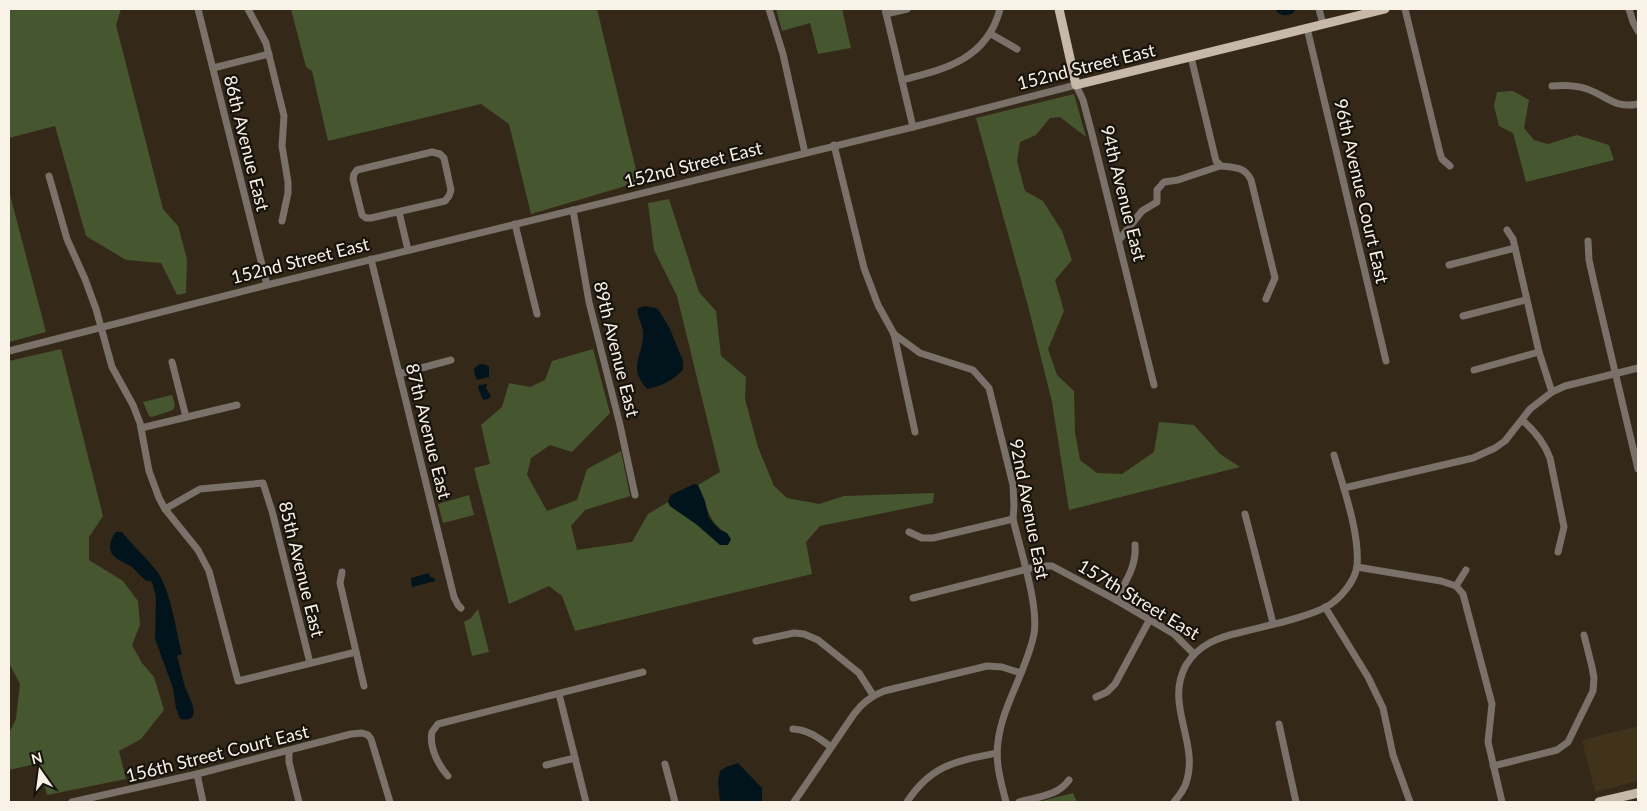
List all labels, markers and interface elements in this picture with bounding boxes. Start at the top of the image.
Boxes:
street label: 152nd Street East [1015,38,1158,94]
street label: 86th Avenue East [220,73,275,214]
street label: 96th Avenue Court East [1330,97,1394,286]
street label: 94th Avenue East [1097,123,1152,264]
street label: 152nd Street East [622,136,765,192]
street label: 152nd Street East [229,232,372,288]
street label: 89th Avenue East [590,279,645,420]
street label: 87th Avenue East [402,361,457,502]
street label: 92nd Avenue East [1006,437,1055,582]
street label: 85th Avenue East [275,499,330,640]
street label: 157th Street East [1074,554,1204,644]
street label: 156th Street Court East [123,720,311,786]
north arrow [15,746,65,796]
text: N [29,748,44,767]

